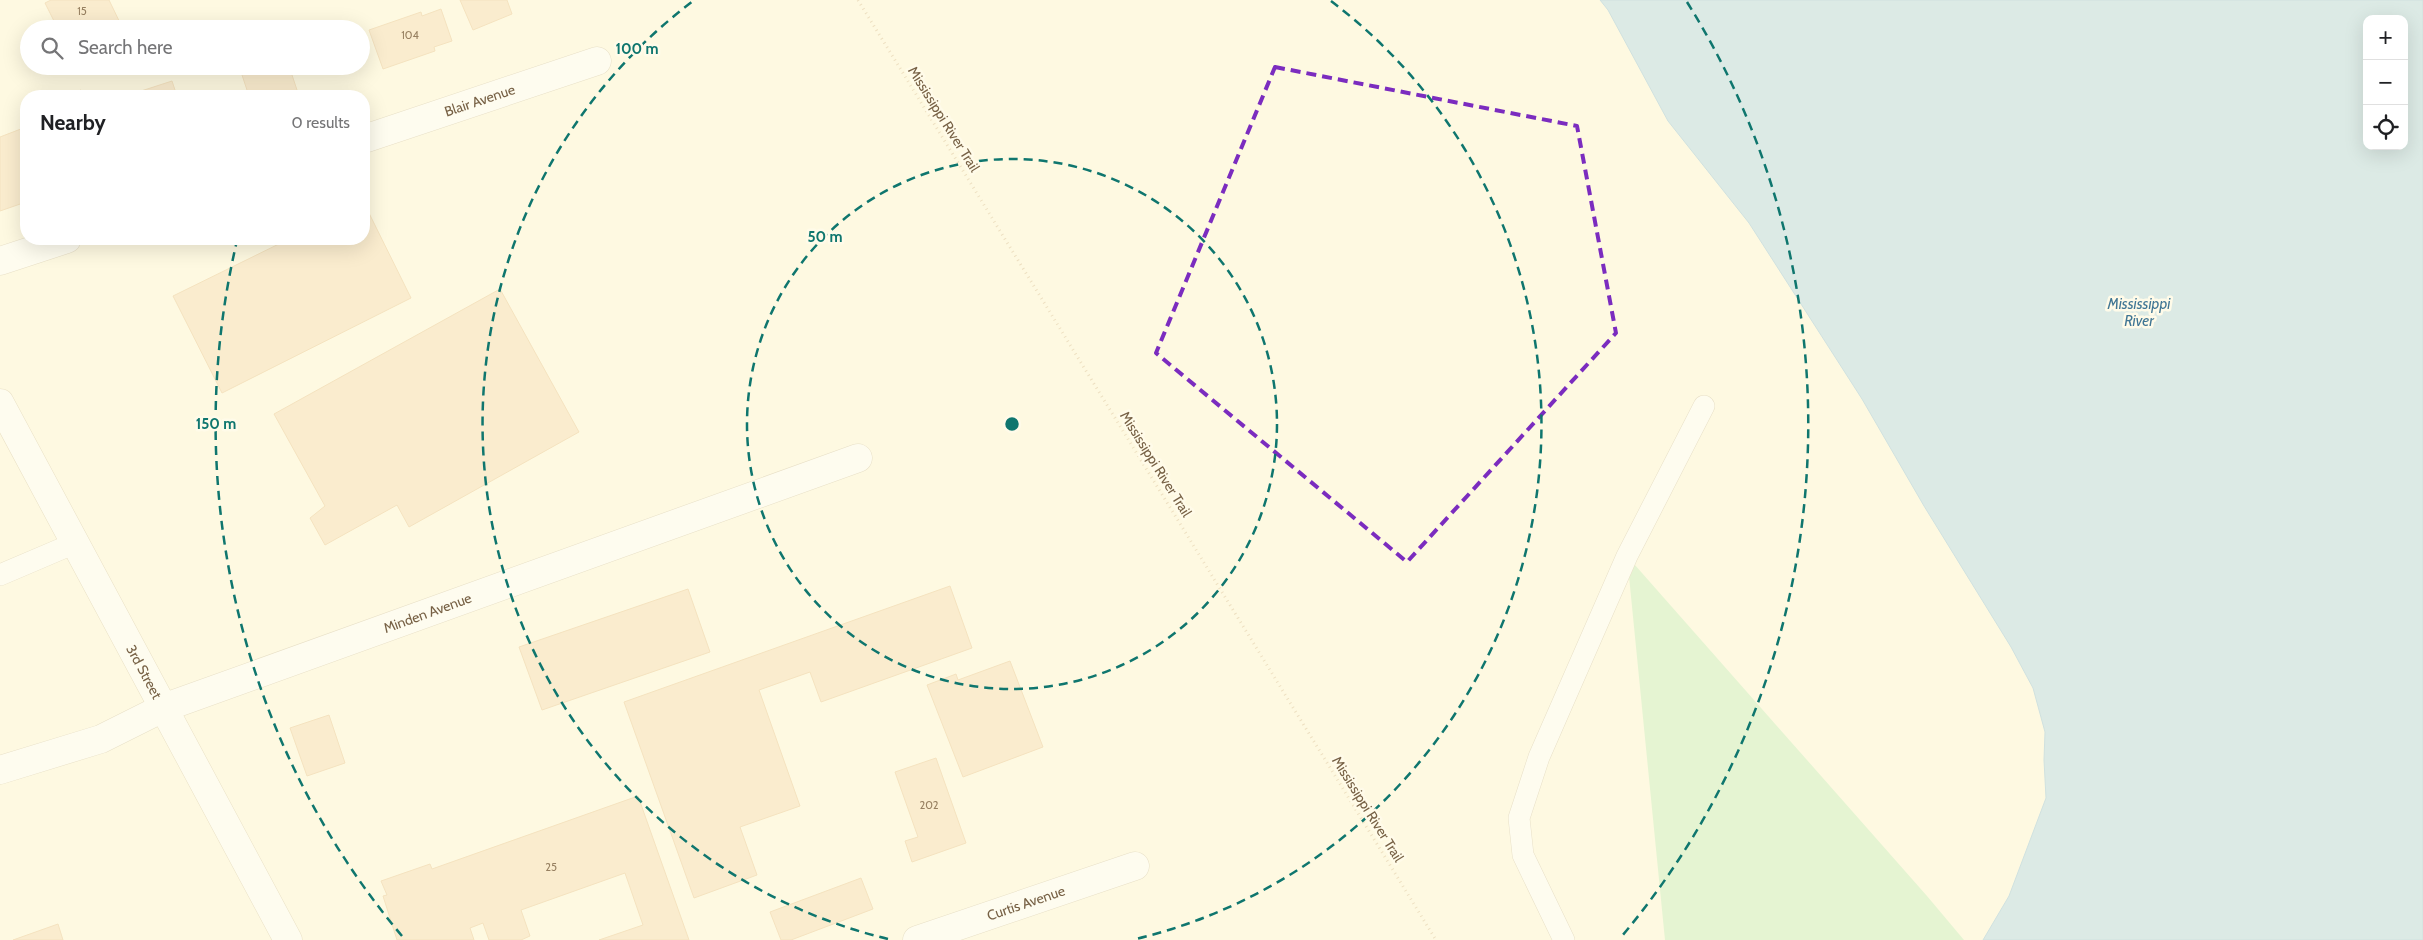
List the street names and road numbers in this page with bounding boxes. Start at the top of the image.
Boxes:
street label: Mississippi River Trail [904,63,984,176]
street label: Blair Avenue [442,80,517,120]
street label: Mississippi River Trail [1116,408,1196,521]
street label: Minden Avenue [381,589,474,637]
street label: 3rd Street [122,642,166,702]
street label: Mississippi River Trail [1328,753,1408,866]
street label: Curtis Avenue [985,881,1067,925]

